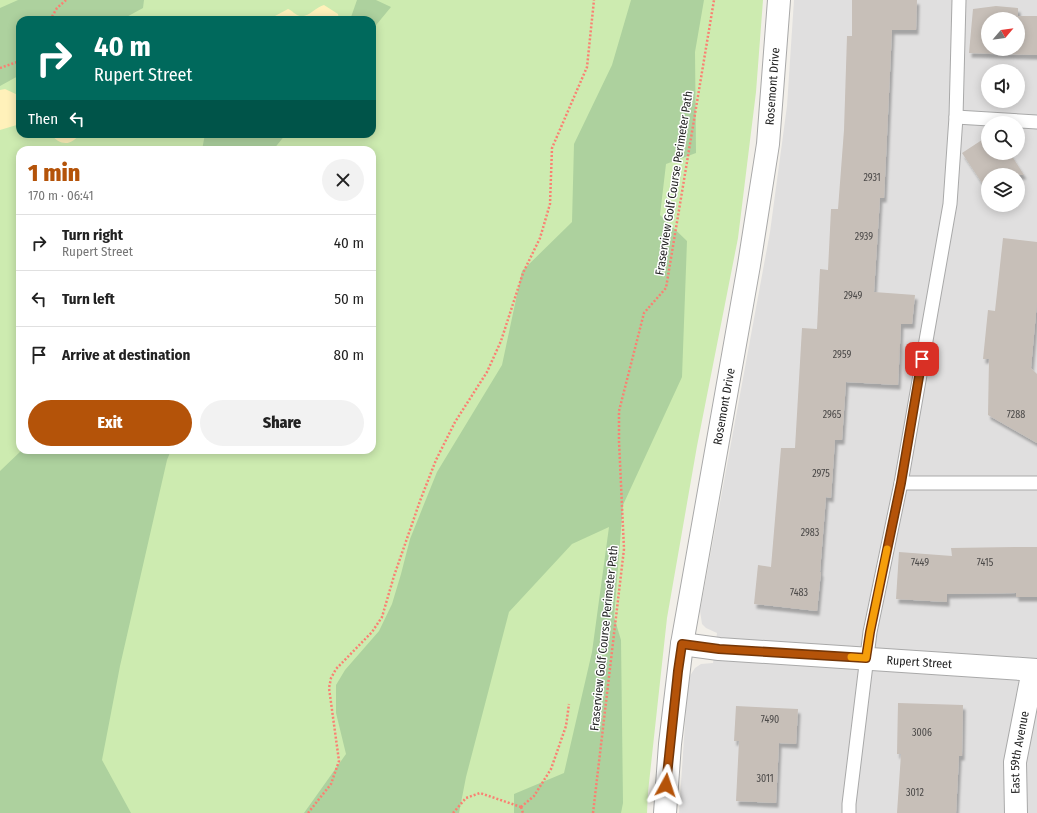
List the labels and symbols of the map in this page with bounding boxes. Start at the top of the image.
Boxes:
north arrow [981,12,1025,56]
street label: Rosemont Drive [762,47,782,126]
street label: Fraserview Golf Course Perimeter Path [652,90,696,276]
house number: 2931 [863,172,881,184]
house number: 2939 [855,231,873,243]
house number: 2949 [844,290,862,302]
pin [905,342,939,376]
house number: 2959 [833,349,851,361]
street label: Rosemont Drive [710,367,738,446]
house number: 2965 [823,409,842,421]
house number: 7288 [1007,409,1025,421]
house number: 2975 [812,468,830,480]
house number: 2983 [801,527,820,539]
street label: Fraserview Golf Course Perimeter Path [587,545,621,731]
house number: 7449 [911,557,929,569]
house number: 7415 [977,557,994,569]
house number: 7483 [790,587,809,599]
street label: Rupert Street [886,653,953,671]
street label: East 59th Avenue [1008,710,1032,794]
house number: 7490 [761,714,779,726]
house number: 3006 [912,727,932,739]
position arrow [645,764,687,806]
house number: 3011 [756,773,774,785]
house number: 3012 [906,787,924,799]

